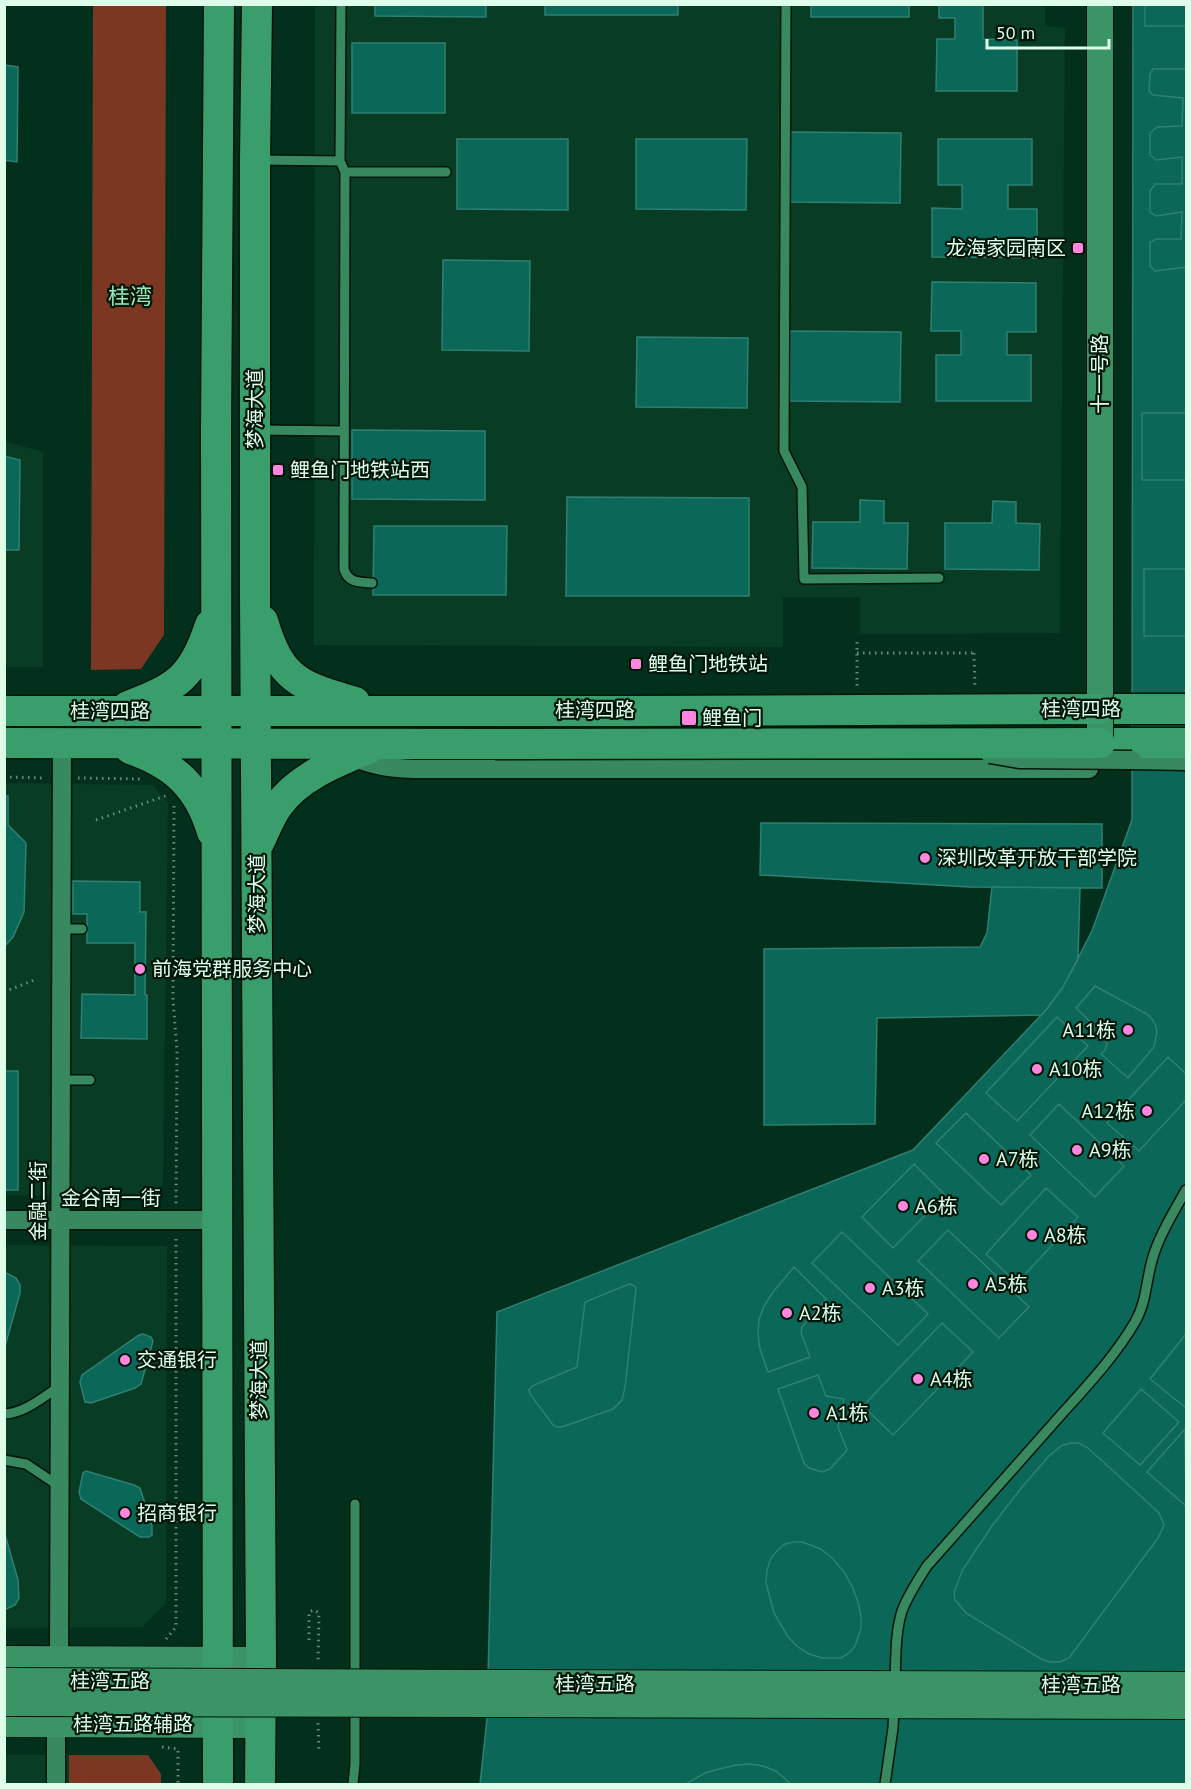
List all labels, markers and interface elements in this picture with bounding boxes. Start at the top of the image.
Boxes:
scale bar [987,12,1108,50]
text: 50 m [996,21,1035,44]
place label: 龙海家园南区 [946,235,1066,261]
marker: 龙海家园南区 [1071,241,1085,255]
district label: 桂湾 [108,282,152,310]
street label: 十一号路 [1087,334,1113,414]
street label: 梦海大道 [242,369,268,449]
place label: 鲤鱼门地铁站西 [290,457,430,483]
marker: 鲤鱼门地铁站西 [271,463,285,477]
place label: 鲤鱼门地铁站 [648,651,768,677]
marker: 鲤鱼门地铁站 [629,657,643,671]
street label: 桂湾四路 [1041,696,1121,722]
street label: 桂湾四路 [555,697,635,723]
street label: 桂湾四路 [70,698,150,724]
place label: 鲤鱼门 [702,705,762,731]
marker: 鲤鱼门 [680,709,698,727]
place label: 深圳改革开放干部学院 [937,845,1137,871]
marker: 深圳改革开放干部学院 [918,851,932,865]
street label: 梦海大道 [244,854,270,934]
place label: 前海党群服务中心 [152,956,312,982]
marker: 前海党群服务中心 [133,962,147,976]
place label: A11栋 [1063,1017,1116,1043]
marker: A11栋 [1121,1023,1135,1037]
place label: A10栋 [1049,1056,1103,1082]
marker: A10栋 [1030,1062,1044,1076]
place label: A12栋 [1082,1098,1135,1124]
marker: A12栋 [1140,1104,1154,1118]
place label: A9栋 [1089,1137,1132,1163]
marker: A9栋 [1070,1143,1084,1157]
place label: A7栋 [996,1146,1039,1172]
marker: A7栋 [977,1152,991,1166]
street label: 金融二街 [25,1161,51,1241]
street label: 金谷南一街 [61,1185,161,1211]
place label: A6栋 [915,1193,958,1219]
marker: A6栋 [896,1199,910,1213]
place label: A8栋 [1044,1222,1087,1248]
marker: A8栋 [1025,1228,1039,1242]
place label: A5栋 [985,1271,1028,1297]
place label: A3栋 [882,1275,925,1301]
marker: A5栋 [966,1277,980,1291]
marker: A3栋 [863,1281,877,1295]
place label: A2栋 [799,1300,842,1326]
marker: A2栋 [780,1306,794,1320]
street label: 梦海大道 [246,1340,272,1420]
place label: 交通银行 [137,1347,217,1373]
marker: 交通银行 [118,1353,132,1367]
place label: A4栋 [930,1366,973,1392]
marker: A4栋 [911,1372,925,1386]
place label: A1栋 [826,1400,869,1426]
marker: A1栋 [807,1406,821,1420]
place label: 招商银行 [137,1500,217,1526]
marker: 招商银行 [118,1506,132,1520]
street label: 桂湾五路 [70,1668,150,1694]
street label: 桂湾五路 [555,1671,635,1697]
street label: 桂湾五路 [1041,1672,1121,1698]
street label: 桂湾五路辅路 [73,1711,193,1737]

